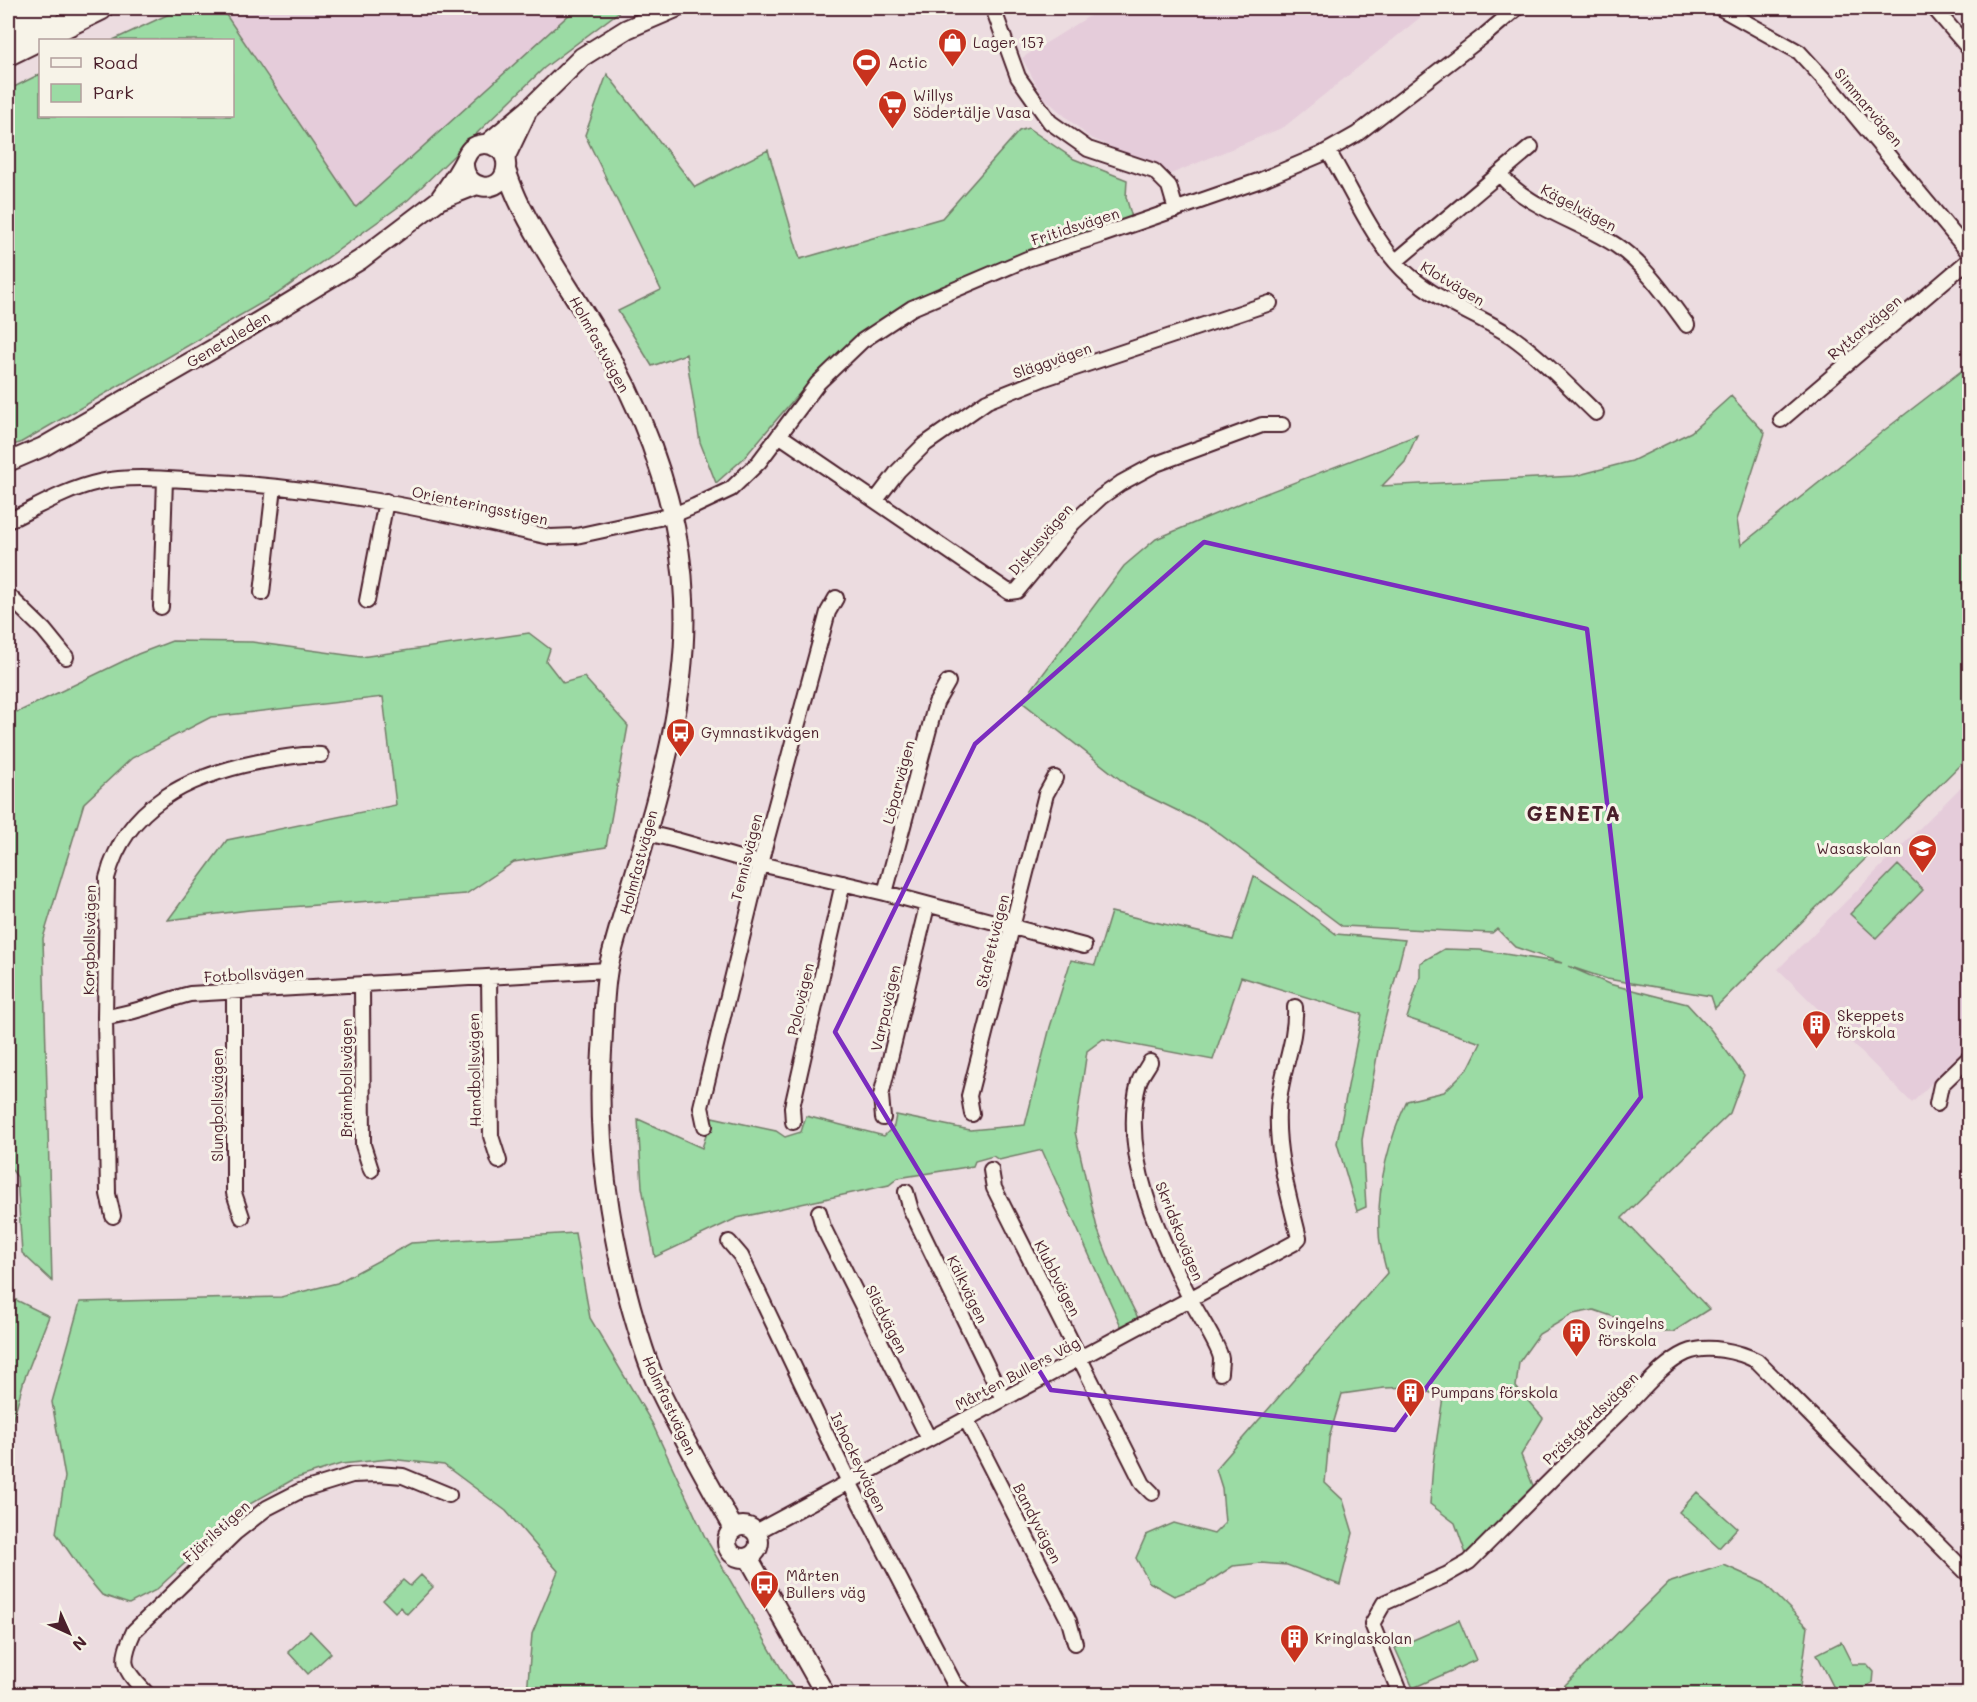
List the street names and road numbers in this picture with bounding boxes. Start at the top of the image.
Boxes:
street label: Simmarvägen [1830,63,1908,151]
street label: Kägelvägen [1538,179,1620,235]
street label: Fritidsvägen [1028,202,1122,250]
street label: Klotvägen [1417,256,1489,310]
street label: Ryttarvägen [1823,290,1905,364]
street label: Holmfastvägen [565,292,635,396]
street label: Genetaleden [183,306,273,372]
street label: Släggvägen [1010,337,1094,383]
street label: Orienteringsstigen [410,481,550,529]
street label: Diskusvägen [1003,499,1077,579]
street label: Löparvägen [877,738,919,826]
street label: Holmfastvägen [614,808,662,916]
street label: Tennisvägen [726,811,766,903]
street label: Korgbollsvägen [78,885,100,995]
street label: Stafettvägen [971,892,1013,990]
street label: Fotbollsvägen [203,961,305,987]
street label: Polovägen [782,961,818,1037]
street label: Varpavägen [865,963,905,1053]
street label: Handbollsvägen [463,1013,485,1127]
street label: Brännbollsvägen [336,1018,356,1138]
street label: Slungbollsvägen [207,1048,227,1162]
street label: Skridskovägen [1151,1178,1209,1284]
street label: Klubbvägen [1030,1236,1086,1320]
street label: Kälkvägen [943,1252,993,1326]
street label: Slädvägen [861,1281,913,1357]
street label: Mårten Bullers Väg [951,1332,1083,1414]
street label: Holmfastvägen [638,1352,702,1458]
street label: Prästgårdsvägen [1538,1367,1642,1469]
street label: Ishockeyvägen [826,1409,892,1515]
street label: Bandyvägen [1009,1480,1067,1566]
street label: Fjärilstigen [178,1496,254,1566]

